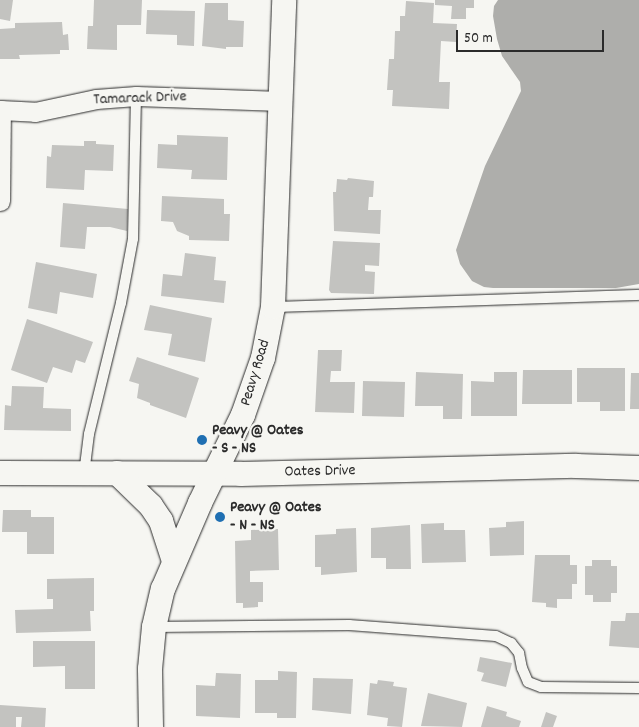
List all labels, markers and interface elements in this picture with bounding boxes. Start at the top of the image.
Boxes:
scale bar [459,20,606,52]
text: 50 m [464,28,493,50]
street label: Tamarack Drive [93,88,187,110]
street label: Peavy Road [237,337,275,409]
place label: Peavy @ Oates - S - NS [212,421,303,459]
marker: Peavy @ Oates - S - NS [196,434,208,446]
street label: Oates Drive [284,462,356,482]
place label: Peavy @ Oates - N - NS [230,498,321,536]
marker: Peavy @ Oates - N - NS [214,511,226,523]

